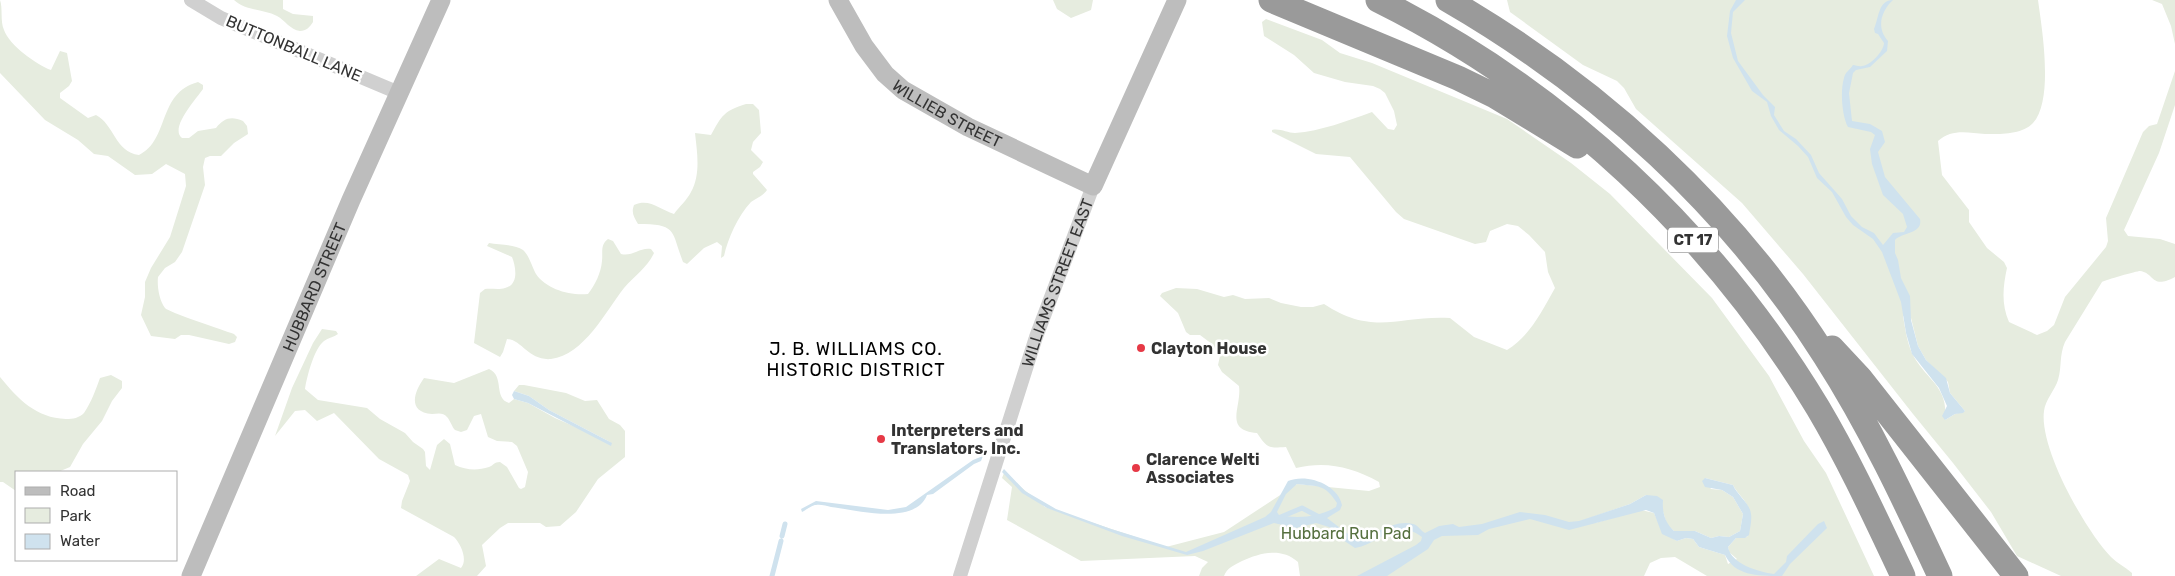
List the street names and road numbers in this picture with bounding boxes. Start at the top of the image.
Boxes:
street label: BUTTONBALL LANE [223,11,364,86]
street label: WILLIEB STREET [888,76,1005,152]
street label: WILLIAMS STREET EAST [1018,196,1097,369]
street label: HUBBARD STREET [279,220,350,355]
road number: CT 17 [1668,228,1718,252]

